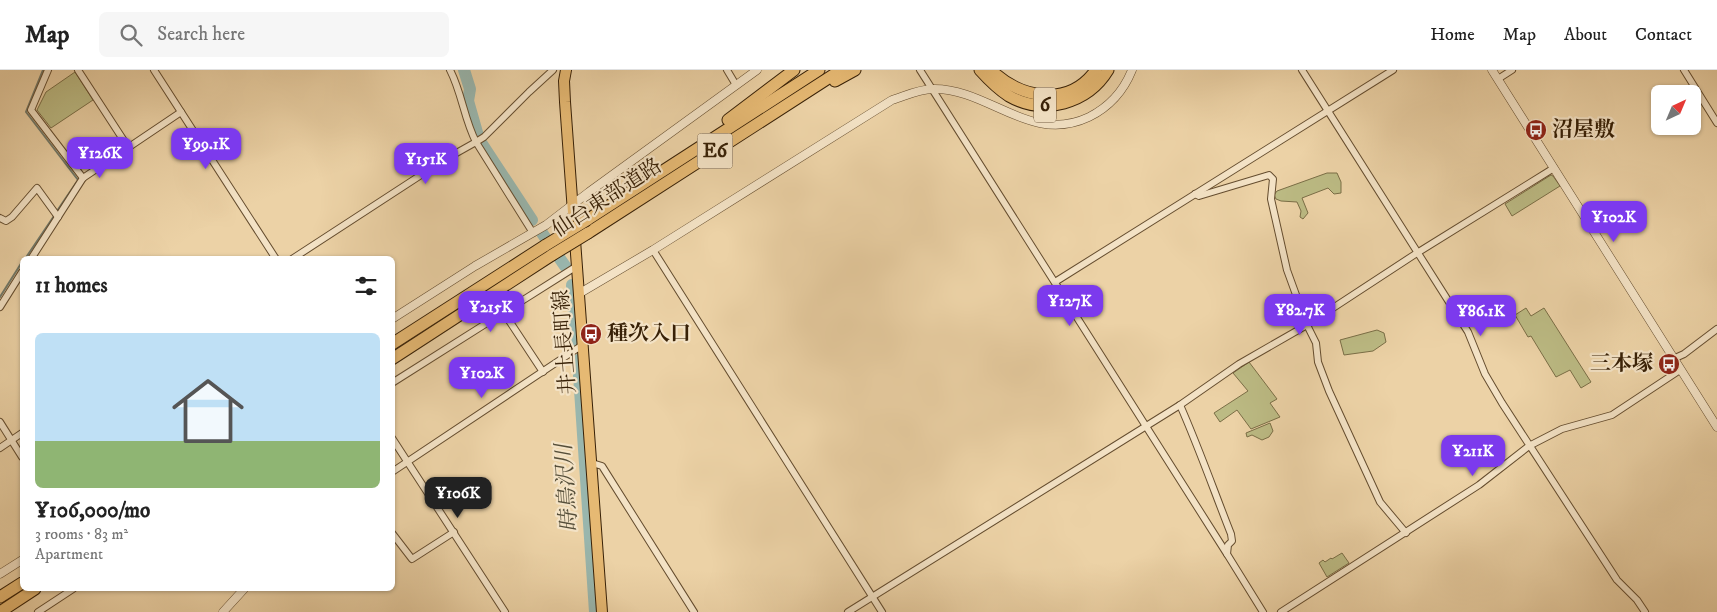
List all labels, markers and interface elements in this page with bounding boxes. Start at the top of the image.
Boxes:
search box [99,12,449,57]
text: Map [25,20,69,50]
icon: search [117,21,145,49]
text: Search here [157,23,245,46]
text: Home [1430,24,1475,46]
text: Map [1503,24,1536,46]
text: About [1564,24,1607,46]
text: Contact [1635,24,1692,46]
north arrow [1651,85,1701,135]
map controls [1651,85,1701,135]
road number: 6 [1034,88,1056,122]
place label: 沼屋敷 [1552,117,1615,143]
bus stop icon: 沼屋敷 [1524,118,1548,142]
pin: ¥99.1K [165,128,247,170]
text: ¥99.1K [182,134,230,154]
road number: E6 [698,134,732,168]
pin: ¥126K [65,136,135,179]
pin: ¥151K [391,142,461,185]
text: ¥126K [78,143,122,163]
text: ¥151K [405,149,447,169]
street label: 仙台東部道路 [547,153,667,243]
pin: ¥102K [1579,200,1649,243]
text: ¥102K [1592,207,1636,227]
icon: filters [352,272,380,300]
text: 11 homes [35,273,108,299]
pin: ¥127K [1035,284,1105,327]
street label: 井土長町線 [548,289,582,395]
pin: ¥215K [456,290,526,333]
text: ¥127K [1048,291,1092,311]
pin: ¥82.7K [1259,294,1341,336]
pin: ¥86.1K [1440,294,1522,337]
text: ¥215K [469,297,513,317]
text: ¥82.7K [1275,300,1325,320]
text: ¥86.1K [1457,301,1505,321]
place label: 種次入口 [607,321,691,347]
bus stop icon: 種次入口 [579,322,603,346]
place label: 三本塚 [1590,351,1653,377]
bus stop icon: 三本塚 [1657,352,1681,376]
pin: ¥102K [447,356,517,399]
text: ¥102K [460,363,504,383]
icon: home [163,366,253,456]
pin: ¥211K [1438,434,1508,477]
water label: 時鳥沢川 [550,441,584,533]
text: ¥211K [1452,441,1494,461]
pin: ¥106K [423,476,493,519]
text: ¥106K [436,483,480,503]
text: ¥106,000/mo [35,498,150,524]
text: 3 rooms · 83 m² [35,524,128,544]
text: Apartment [35,544,103,564]

